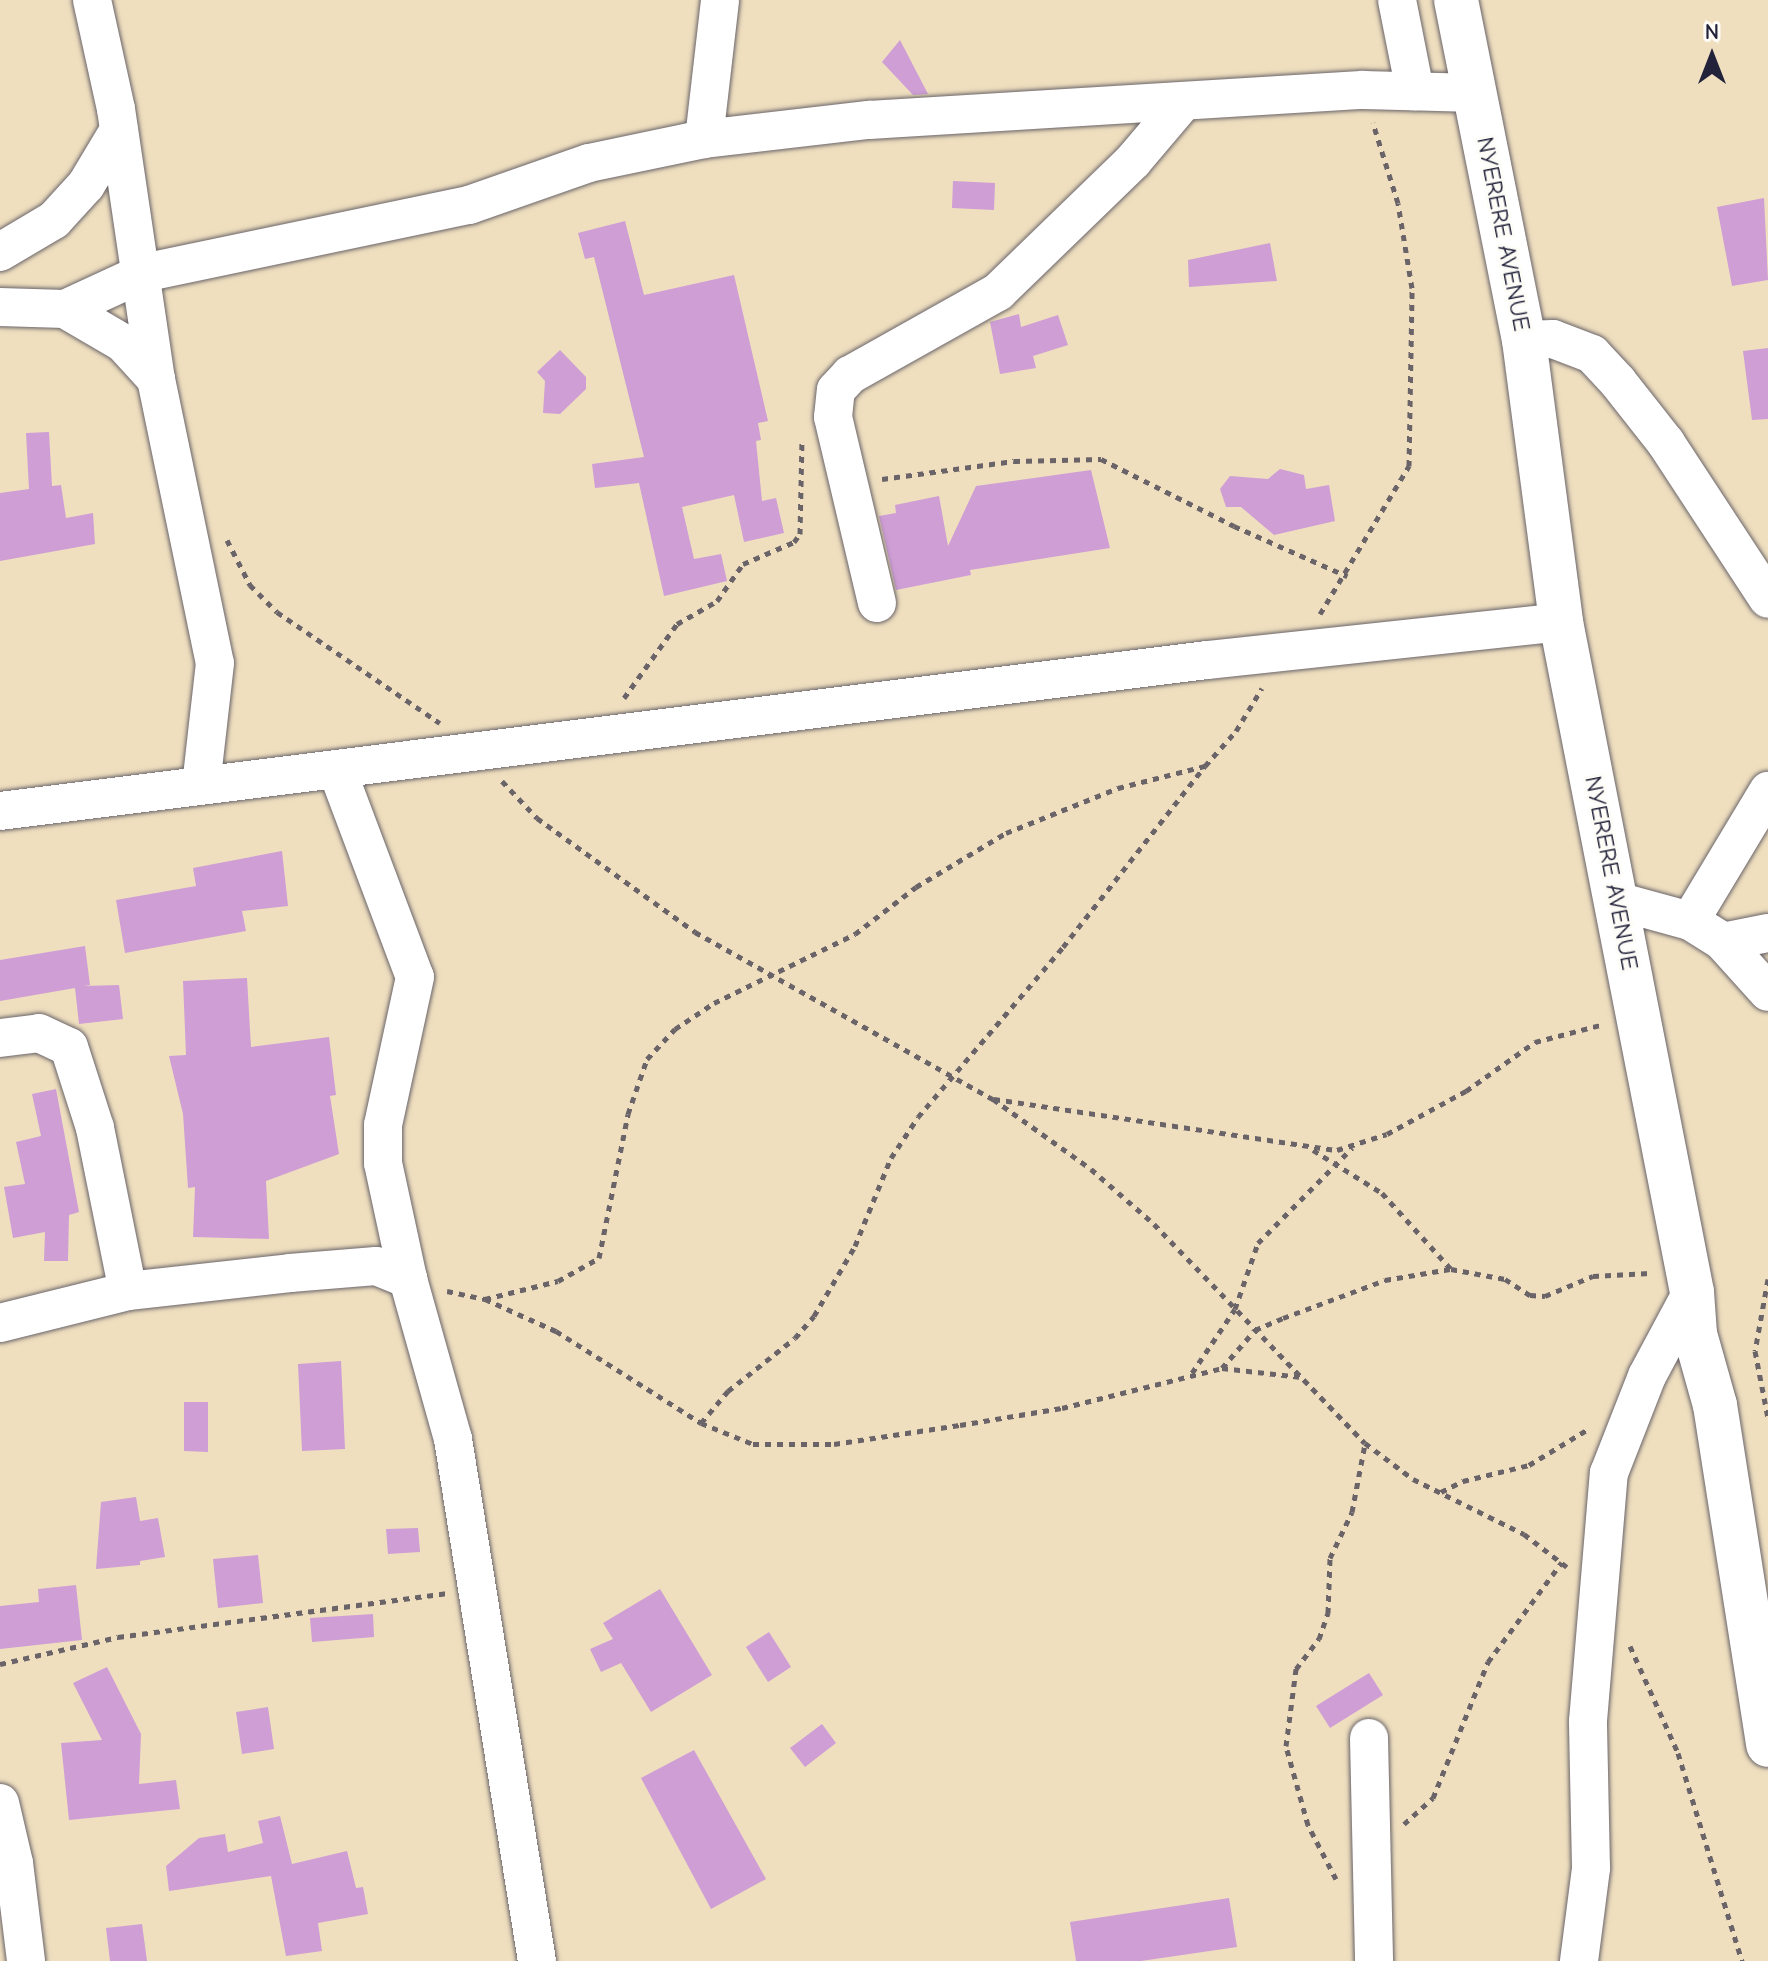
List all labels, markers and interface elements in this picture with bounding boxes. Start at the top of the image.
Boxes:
north arrow [1672,16,1752,96]
text: N [1705,19,1719,45]
street label: NYERERE AVENUE [1470,134,1536,334]
street label: NYERERE AVENUE [1578,773,1644,973]

